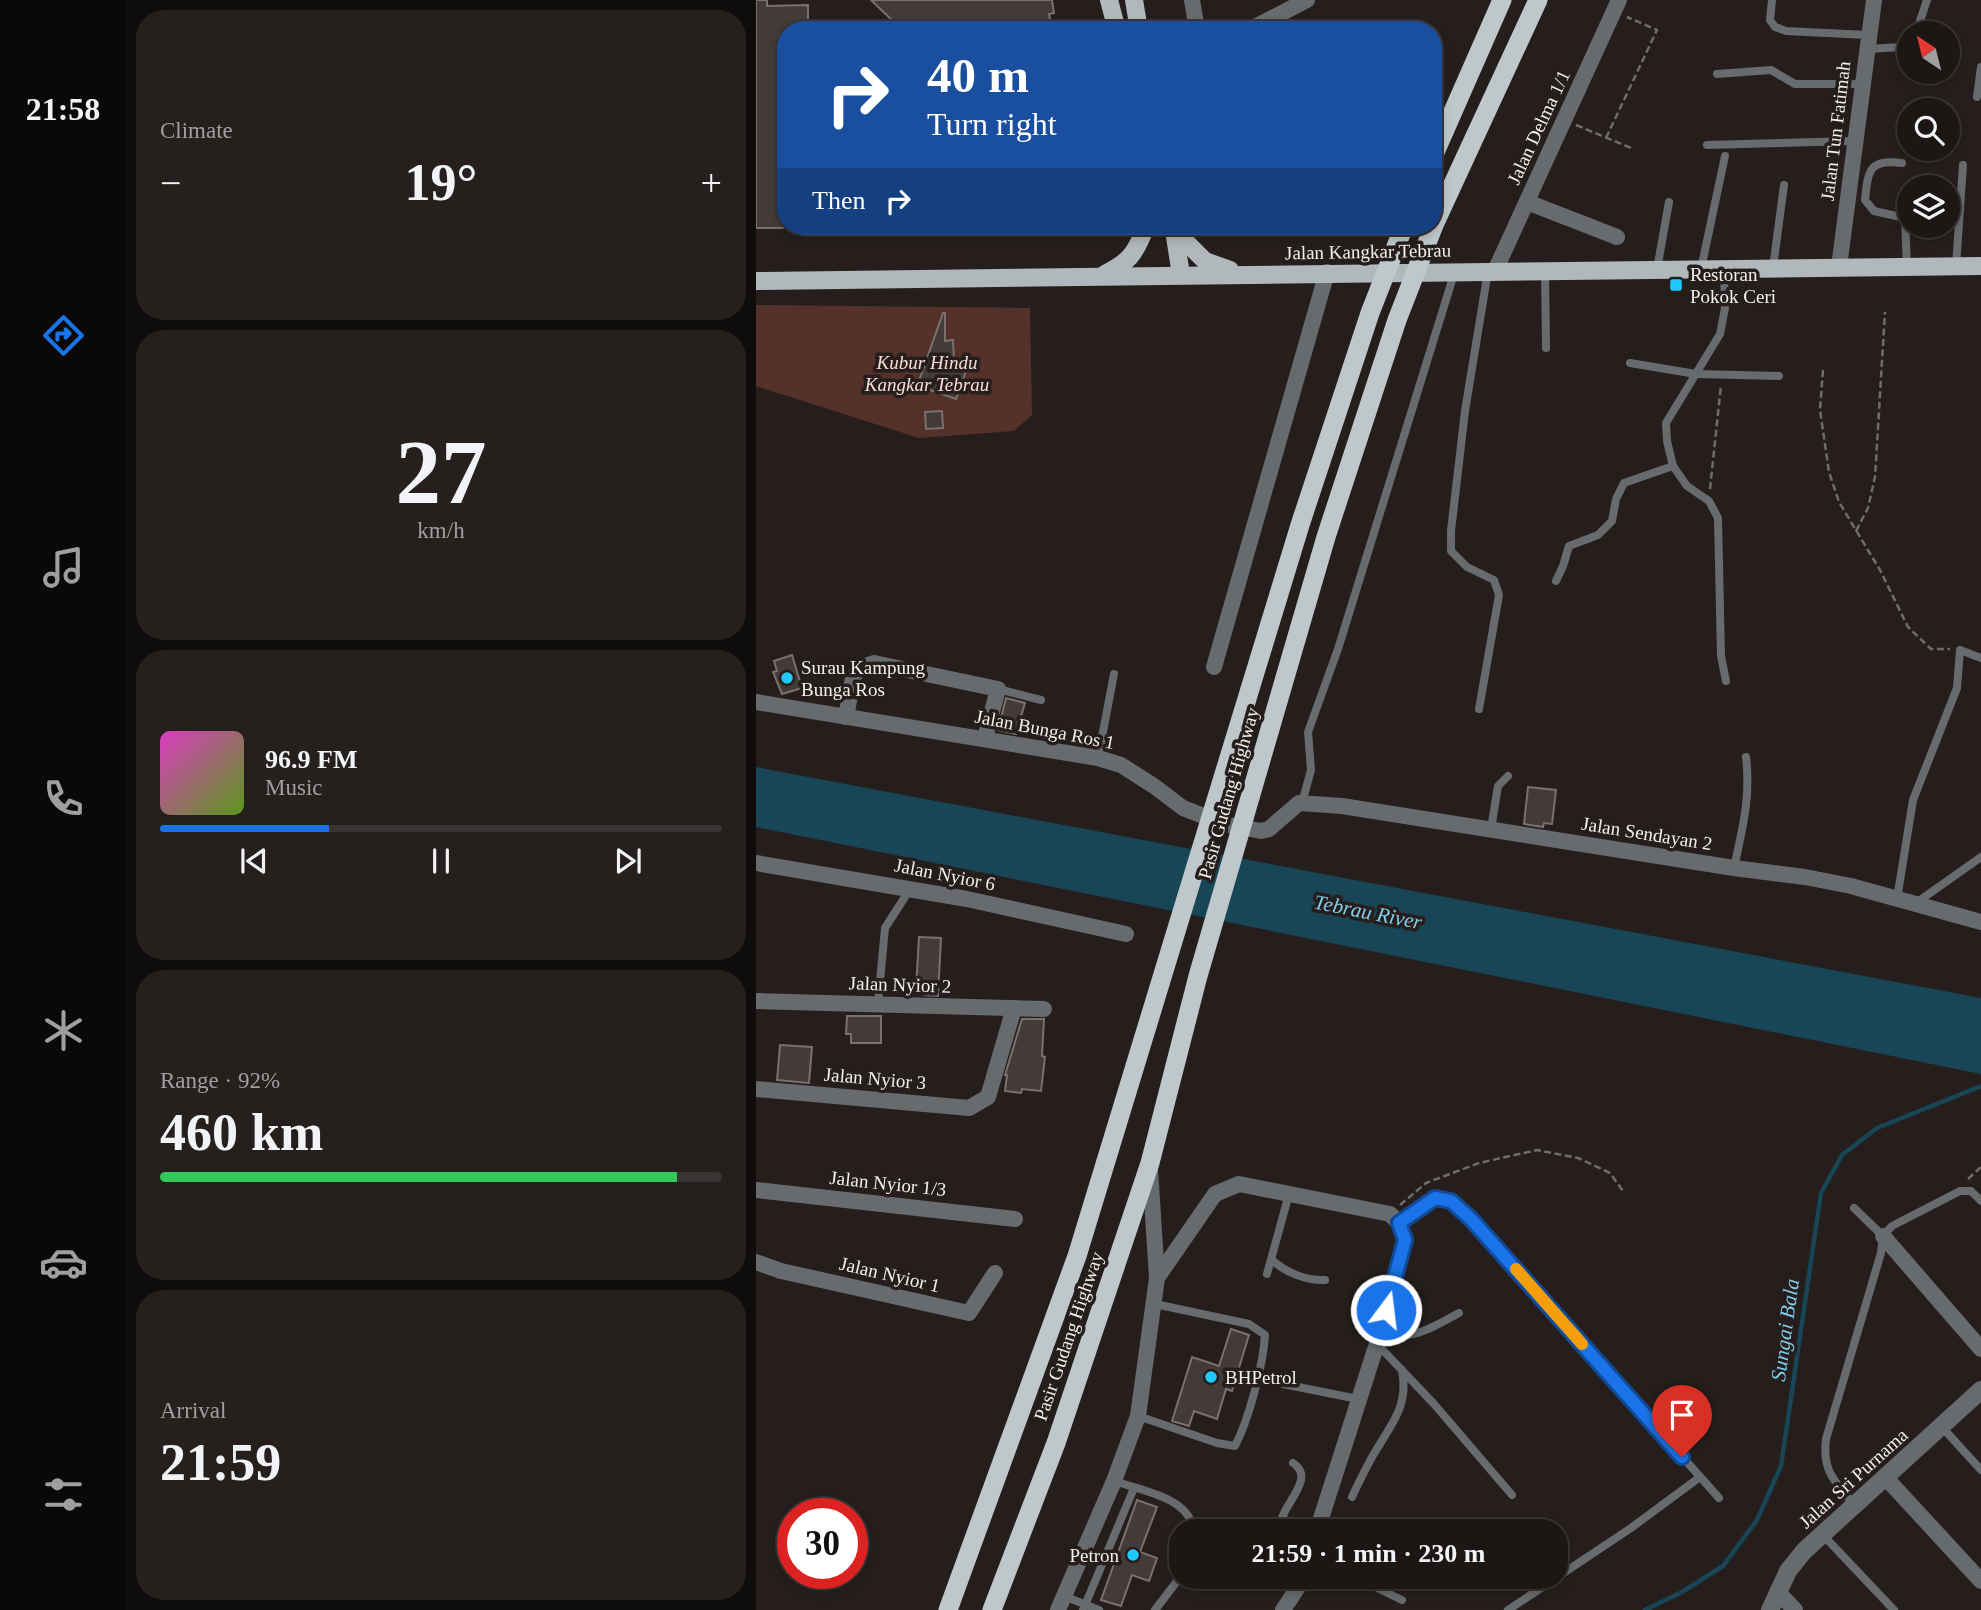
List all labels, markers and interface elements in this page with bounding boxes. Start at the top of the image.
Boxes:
north arrow [1897,21,1960,84]
map controls [1897,21,1960,238]
text: 40 m [927,48,1029,103]
icon: right [812,49,903,140]
street label: Jalan Tun Fatimah [1817,60,1855,202]
street label: Jalan Delma 1/1 [1503,67,1574,188]
text: 21:58 [26,91,100,127]
button: search [1897,98,1960,161]
text: Turn right [927,106,1057,142]
text: Climate [160,118,233,143]
text: 19° [405,154,477,211]
text: − [160,162,181,204]
text: + [701,162,722,204]
button: layers [1897,175,1960,238]
icon: right [879,182,917,220]
text: Then [812,186,865,215]
street label: Jalan Kangkar Tebrau [1285,240,1452,263]
place label: Restoran Pokok Ceri [1690,264,1776,307]
marker: Restoran Pokok Ceri [1668,277,1684,293]
icon: directions [39,311,88,360]
park label: Kubur Hindu Kangkar Tebrau [864,352,989,395]
text: 27 [396,422,487,523]
text: km/h [417,518,465,543]
icon: music [39,543,88,592]
place label: Surau Kampung Bunga Ros [801,657,926,700]
marker: Surau Kampung Bunga Ros [779,670,795,686]
street label: Pasir Gudang Highway [1194,705,1263,881]
street label: Jalan Bunga Ros 1 [973,706,1117,753]
text: 96.9 FM [265,745,357,774]
icon: phone [39,774,88,823]
text: Music [265,775,323,800]
street label: Jalan Sendayan 2 [1580,813,1714,854]
icon: previous [235,842,273,880]
icon: pause [422,842,460,880]
icon: next [609,842,647,880]
street label: Jalan Nyior 6 [893,854,997,895]
water label: Tebrau River [1312,890,1425,934]
street label: Jalan Nyior 2 [848,972,952,997]
icon: climate [39,1006,88,1055]
street label: Jalan Nyior 3 [823,1064,927,1093]
text: Range · 92% [160,1068,280,1093]
text: 460 km [160,1104,323,1161]
street label: Jalan Nyior 1/3 [829,1167,947,1200]
icon: car [39,1238,88,1287]
street label: Pasir Gudang Highway [1030,1248,1107,1423]
street label: Jalan Nyior 1 [838,1253,942,1296]
position arrow [1349,1273,1423,1347]
water label: Sungai Bala [1766,1277,1804,1383]
place label: BHPetrol [1225,1367,1297,1388]
marker: BHPetrol [1203,1369,1219,1385]
pin [1652,1385,1712,1457]
icon: arrive [1663,1396,1701,1434]
text: Arrival [160,1398,226,1423]
street label: Jalan Sri Purnama [1795,1424,1912,1532]
text: 21:59 [160,1434,281,1491]
icon: filters [39,1470,88,1519]
speed limit sign: 30 [777,1498,868,1589]
text: 21:59 · 1 min · 230 m [1252,1539,1486,1568]
place label: Petron [1069,1545,1119,1566]
marker: Petron [1125,1547,1141,1563]

